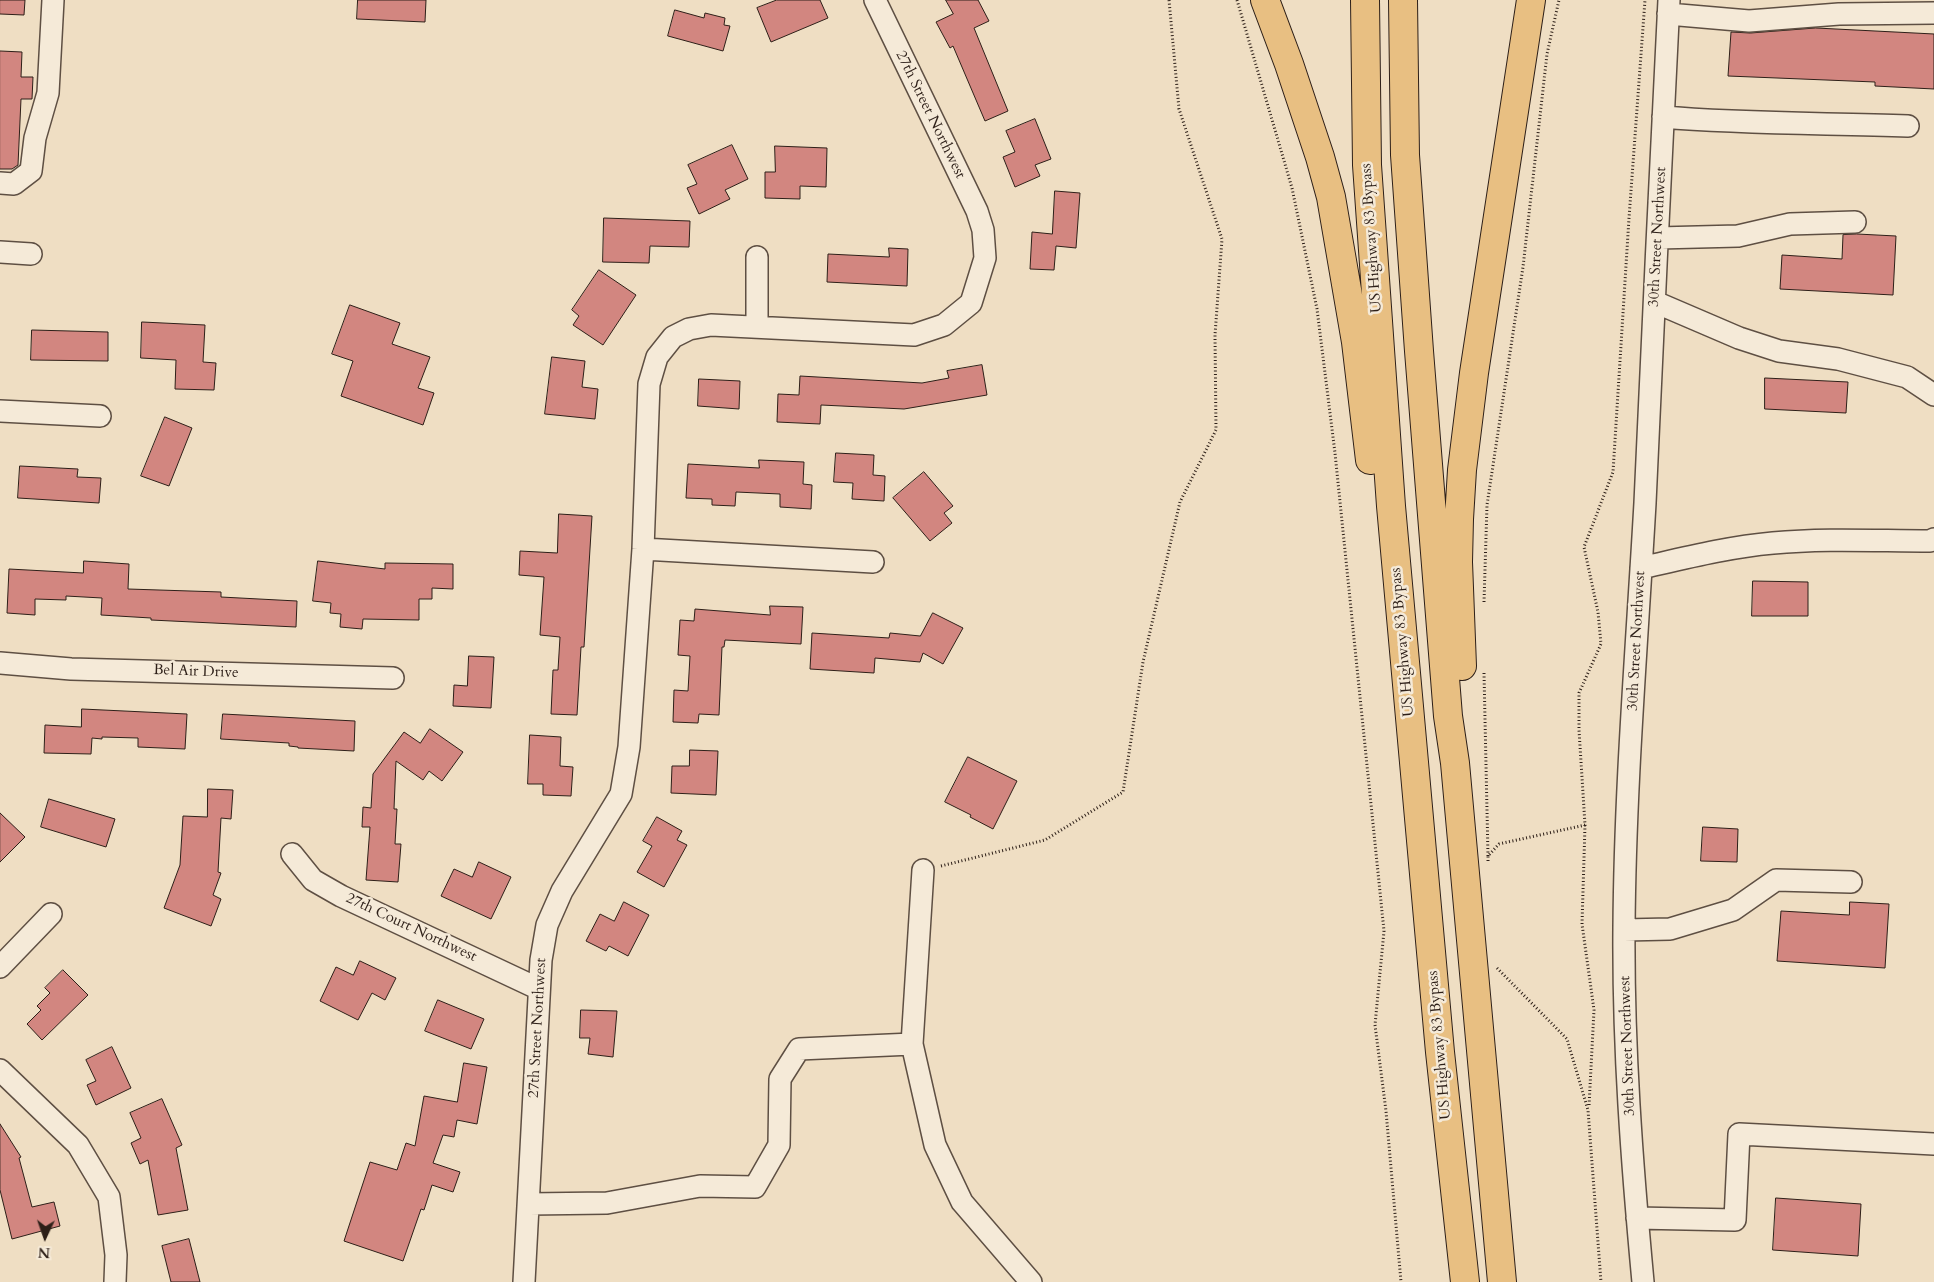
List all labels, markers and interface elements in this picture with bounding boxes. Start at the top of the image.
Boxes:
street label: 27th Street Northwest [891,48,969,182]
street label: US Highway 83 Bypass [1358,163,1386,313]
street label: 30th Street Northwest [1645,166,1671,308]
street label: US Highway 83 Bypass [1388,567,1418,717]
street label: 30th Street Northwest [1624,570,1650,712]
street label: Bel Air Drive [153,662,239,682]
street label: 27th Court Northwest [343,890,479,966]
street label: 27th Street Northwest [525,957,551,1099]
street label: US Highway 83 Bypass [1425,970,1455,1120]
street label: 30th Street Northwest [1617,976,1639,1116]
north arrow [20,1212,70,1262]
text: N [38,1243,51,1262]

